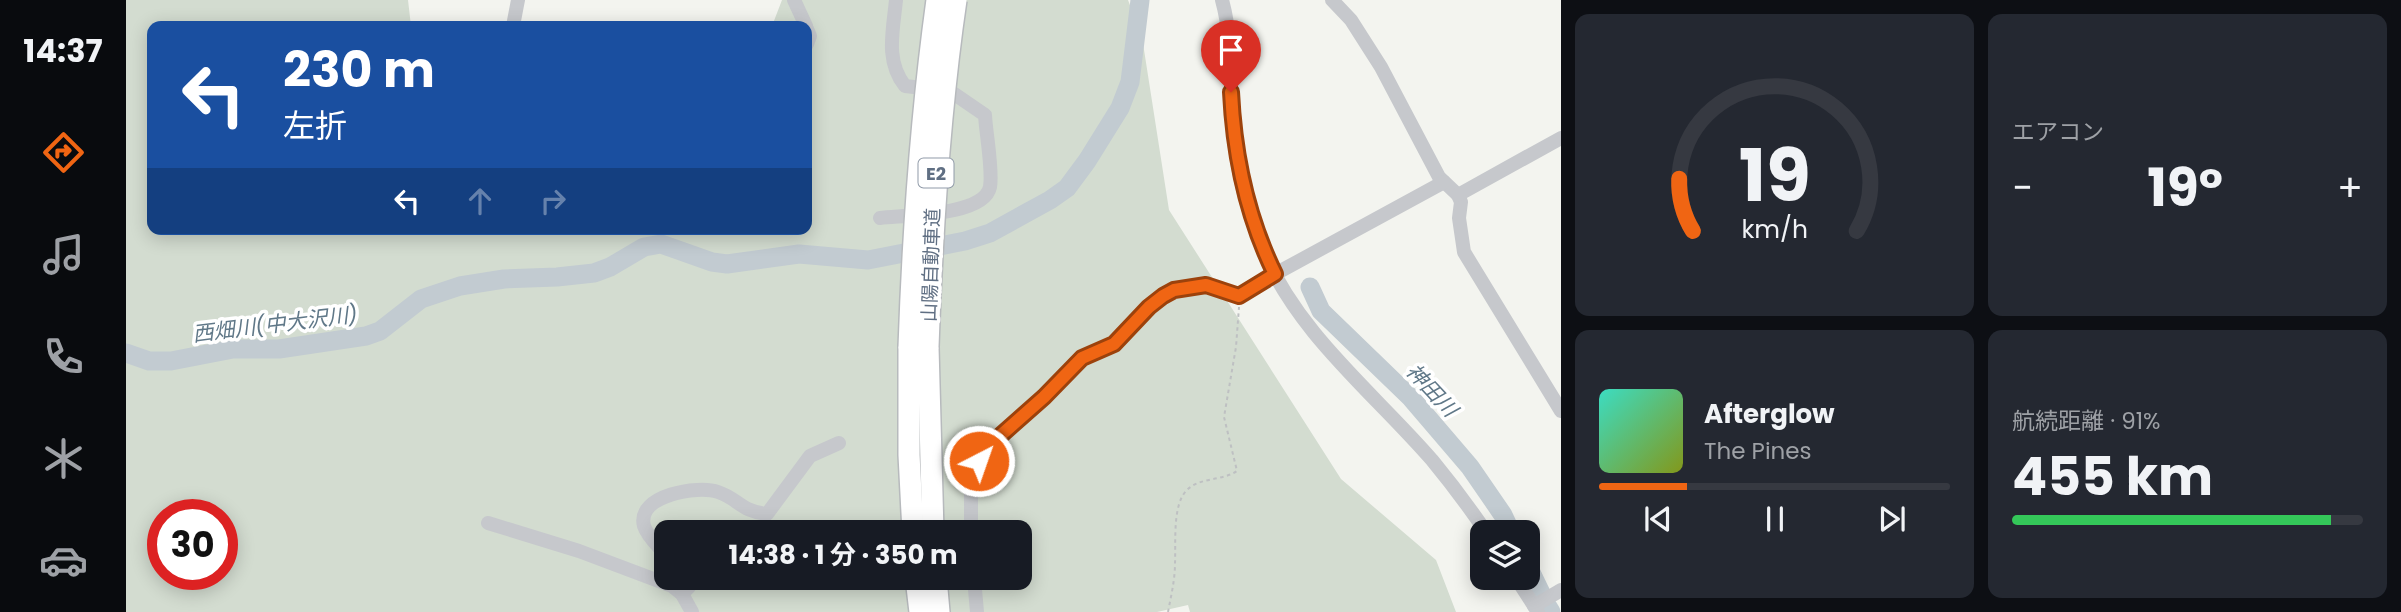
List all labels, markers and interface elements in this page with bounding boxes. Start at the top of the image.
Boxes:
pin [1201,20,1261,92]
text: 14:37 [23,28,103,73]
icon: arrive [1212,31,1250,69]
text: 230 m [283,36,435,104]
icon: left [168,49,259,140]
text: 左折 [283,103,347,148]
text: エアコン [2012,116,2104,148]
text: 19 [1738,125,1811,226]
icon: directions [39,128,88,177]
text: 19° [2147,151,2223,224]
road number: E2 [918,158,954,188]
text: − [2012,161,2033,214]
text: + [2337,161,2363,214]
icon: left [388,182,426,220]
icon: ahead [461,182,499,220]
icon: right [534,182,572,220]
street label: 山陽自動車道 [916,208,946,322]
text: km/h [1741,212,1808,247]
icon: music [39,230,88,279]
water label: 西畑川(中大沢川) [191,299,359,349]
icon: phone [39,332,88,381]
water label: 神田川 [1400,357,1465,424]
text: Afterglow [1704,396,1835,432]
text: 航続距離 · 91% [2012,405,2160,437]
position arrow [942,424,1016,498]
icon: climate [39,434,88,483]
text: The Pines [1704,435,1812,467]
text: 455 km [2012,440,2213,513]
speed limit sign: 30 [147,499,238,590]
icon: previous [1639,500,1677,538]
icon: pause [1756,500,1794,538]
icon: next [1873,500,1911,538]
map controls [1470,520,1540,590]
button: layers [1470,520,1540,590]
icon: car [39,536,88,585]
text: 14:38 · 1 分 · 350 m [729,537,957,573]

